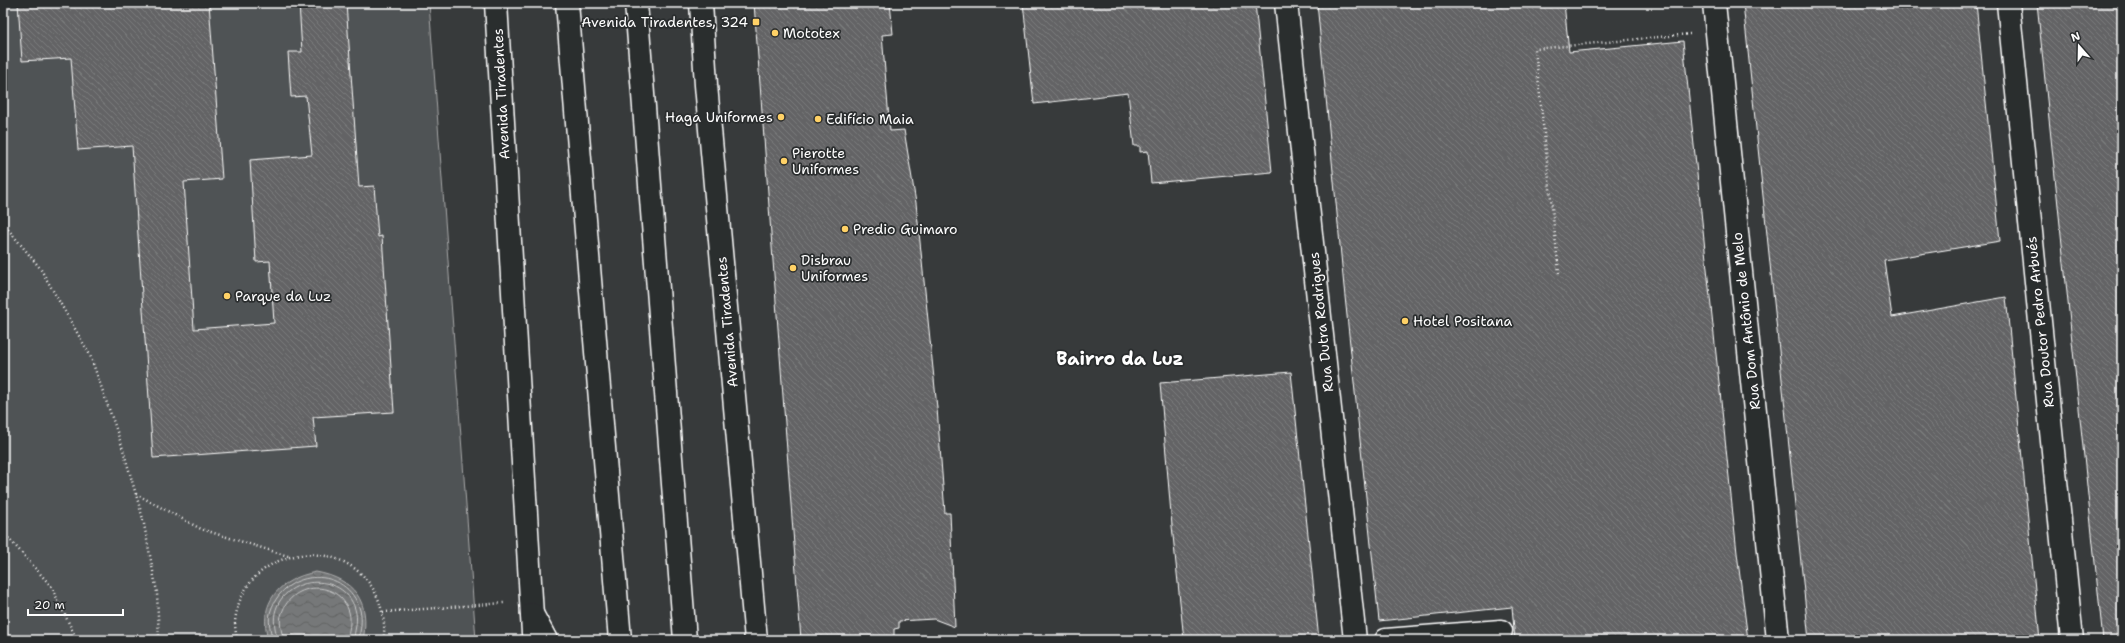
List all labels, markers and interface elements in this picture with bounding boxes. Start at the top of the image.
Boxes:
place label: Avenida Tiradentes, 324 [581,13,748,31]
marker: Avenida Tiradentes, 324 [751,17,761,27]
place label: Mototex [783,24,840,42]
north arrow [2059,26,2099,66]
street label: Avenida Tiradentes [489,28,513,160]
marker: Mototex [770,28,780,38]
text: N [2069,28,2083,46]
place label: Haga Uniformes [665,108,773,126]
place label: Edifício Maia [826,110,914,128]
marker: Haga Uniformes [776,112,786,122]
marker: Edifício Maia [813,114,823,124]
place label: Pierotte Uniformes [792,144,859,178]
marker: Pierotte Uniformes [779,156,789,166]
place label: Predio Guimaro [853,220,958,238]
marker: Predio Guimaro [840,224,850,234]
street label: Rua Dom Antônio de Melo [1728,231,1764,411]
street label: Rua Doutor Pedro Arbués [2022,235,2058,408]
place label: Disbrau Uniformes [801,251,868,285]
street label: Rua Dutra Rodrigues [1305,251,1337,393]
street label: Avenida Tiradentes [712,256,742,388]
marker: Disbrau Uniformes [788,263,798,273]
place label: Parque da Luz [235,287,331,305]
marker: Parque da Luz [222,291,232,301]
place label: Hotel Positana [1413,312,1512,330]
marker: Hotel Positana [1400,316,1410,326]
district label: Bairro da Luz [1056,347,1184,371]
scale bar [28,591,123,617]
text: 20 m [34,597,65,613]

